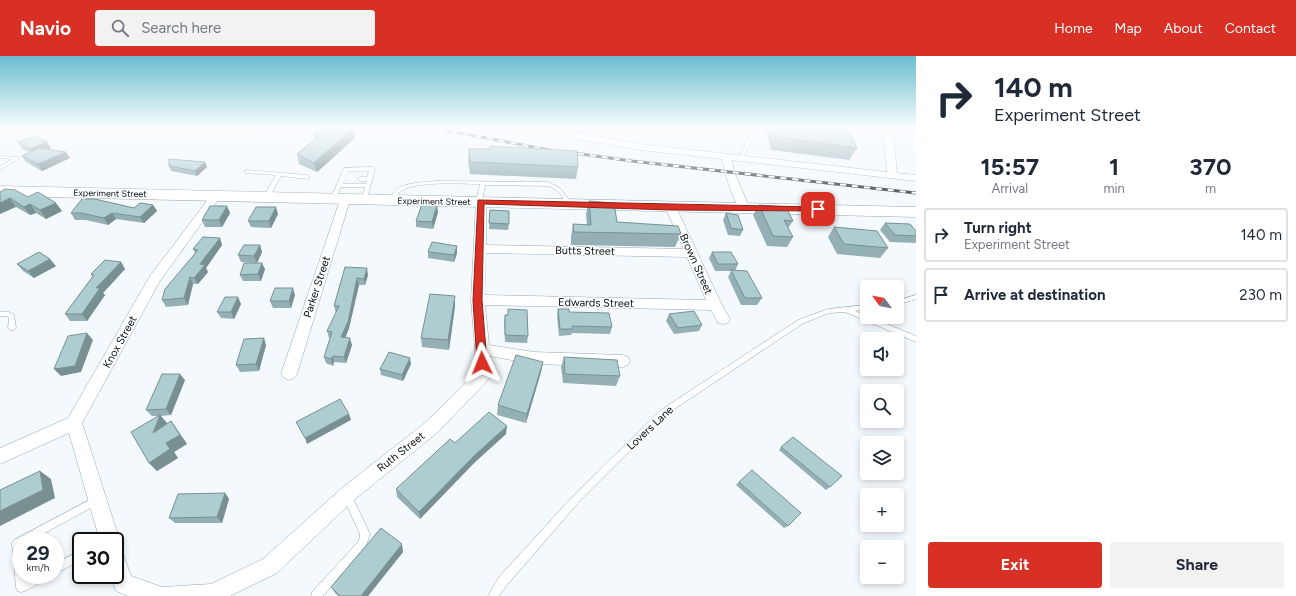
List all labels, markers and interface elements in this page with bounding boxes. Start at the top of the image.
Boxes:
search box [95,10,375,46]
text: Navio [20,17,71,40]
icon: search [109,17,131,39]
text: Search here [141,19,221,37]
text: Home [1054,20,1093,37]
text: Map [1115,20,1142,37]
text: About [1164,20,1203,37]
text: Contact [1225,20,1276,37]
text: 140 m [994,70,1073,104]
icon: right [928,72,980,124]
text: Experiment Street [994,104,1141,126]
text: 15:57 [980,152,1039,181]
text: 1 [1109,152,1119,181]
text: 370 [1189,152,1232,181]
text: Arrival [991,181,1028,196]
text: min [1104,181,1125,196]
text: m [1205,181,1216,196]
street label: Experiment Street [73,187,147,199]
pin [801,192,835,226]
street label: Experiment Street [397,195,471,207]
icon: arrive [807,198,829,220]
text: Turn right [964,219,1032,237]
icon: right [930,224,952,246]
text: 140 m [1240,226,1282,244]
street label: Brown Street [677,232,715,296]
text: Experiment Street [964,237,1070,252]
street label: Butts Street [555,244,615,258]
street label: Parker Street [301,255,333,319]
north arrow [860,280,904,324]
map controls [860,280,904,584]
icon: arrive [930,284,952,306]
text: Arrive at destination [964,286,1105,304]
text: 230 m [1239,286,1282,304]
street label: Edwards Street [558,296,634,310]
street label: Knox Street [100,314,140,370]
button: sound [860,332,904,376]
position arrow [461,342,503,384]
button: search [860,384,904,428]
street label: Lovers Lane [624,403,676,453]
street label: Ruth Street [375,429,427,475]
button: layers [860,436,904,480]
button: + [860,488,904,532]
speed limit sign: 30 [72,532,124,584]
button: − [860,540,904,584]
text: 29 [26,541,50,565]
button: Exit [928,542,1102,588]
button: Share [1110,542,1284,588]
text: km/h [27,561,49,574]

